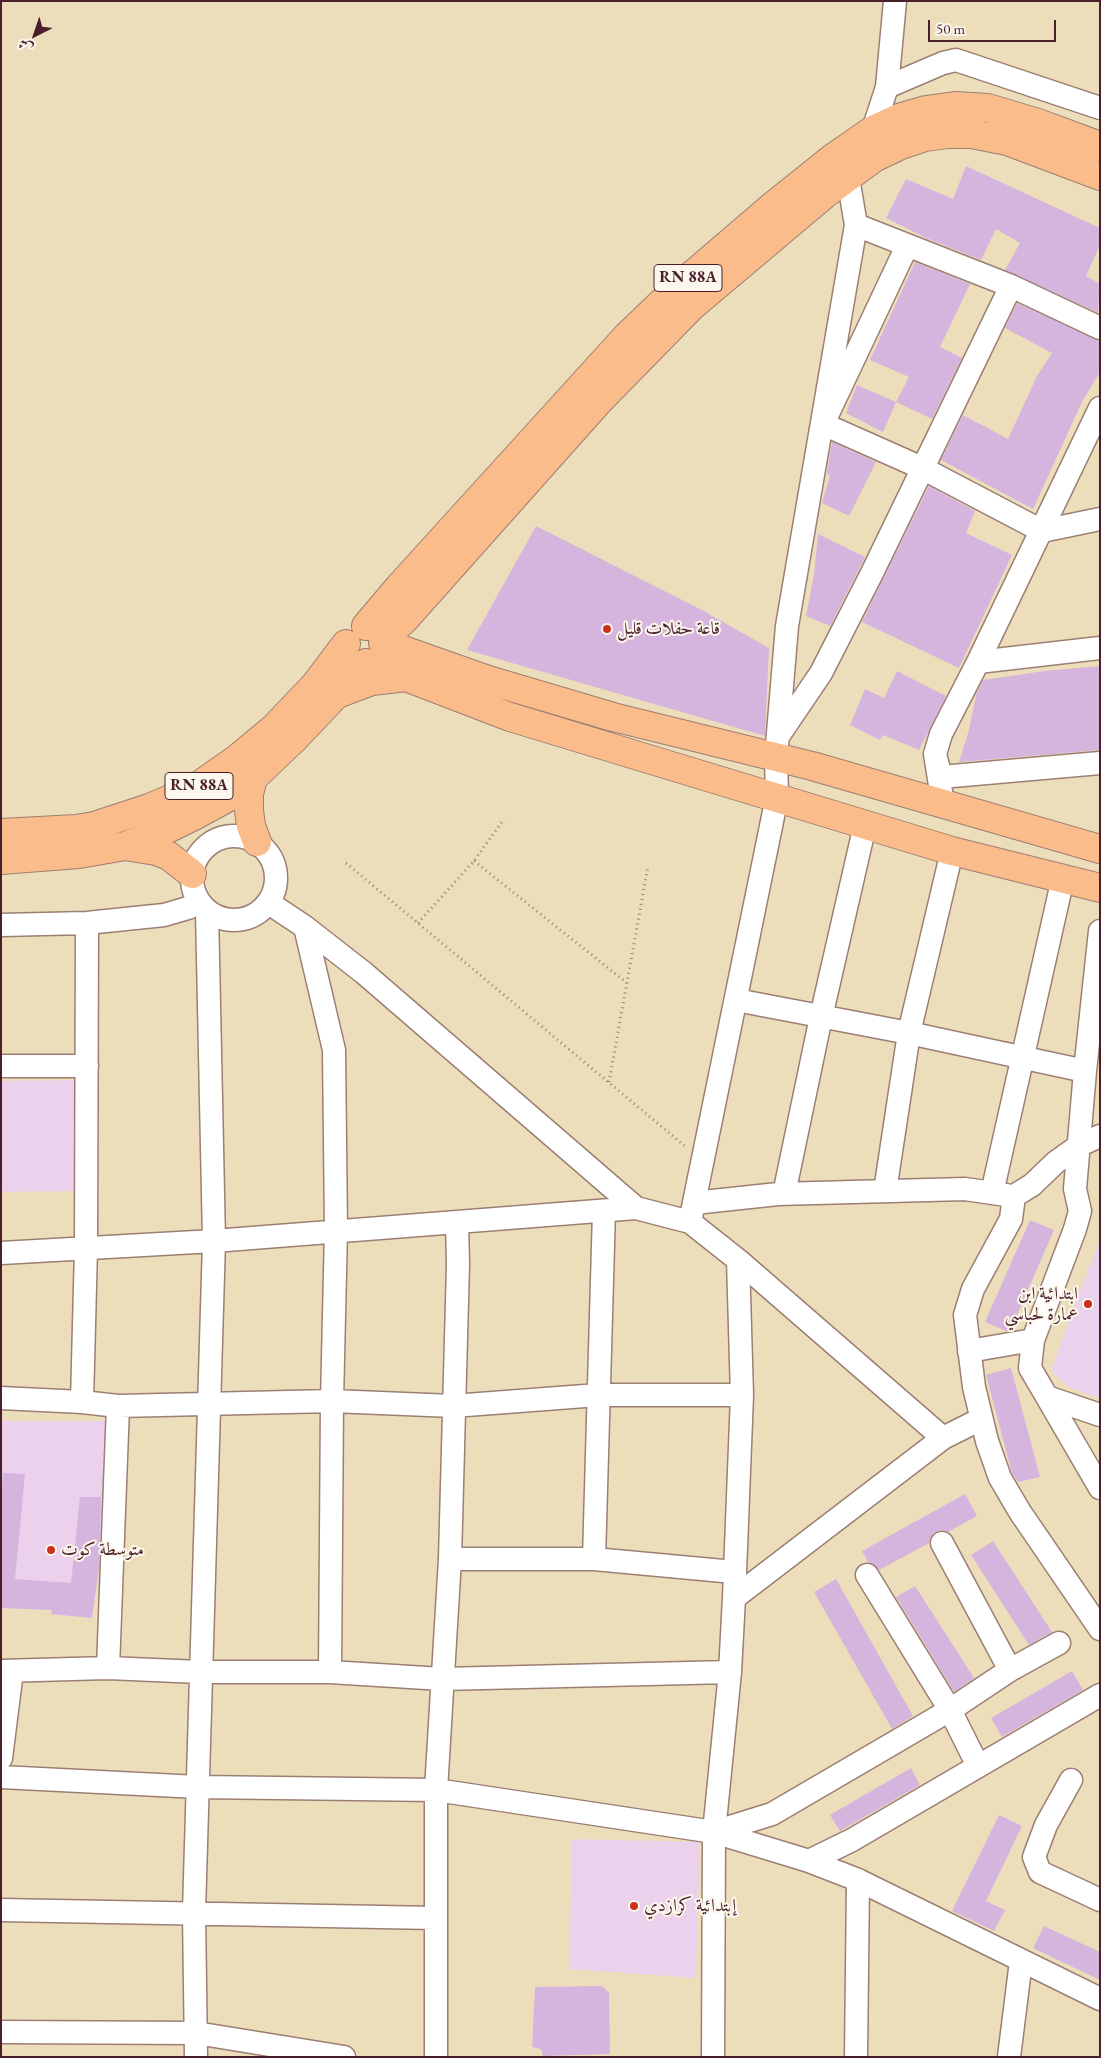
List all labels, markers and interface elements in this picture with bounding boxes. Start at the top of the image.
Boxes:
north arrow [10,10,60,60]
scale bar [931,10,1058,42]
text: 50 m [936,19,965,38]
text: ش [14,35,36,58]
road number: RN 88A [654,264,722,292]
place label: قاعة حفلات قليل [617,618,720,640]
marker: قاعة حفلات قليل [601,623,613,635]
road number: RN 88A [165,772,233,799]
place label: ابتدائية ابن عمارة لحباسي [1005,1283,1078,1326]
marker: ابتدائية ابن عمارة لحباسي [1082,1298,1094,1310]
place label: متوسطة كوت [61,1539,144,1561]
marker: متوسطة كوت [45,1544,57,1556]
place label: إبتدائية كرازدي [644,1895,736,1917]
marker: إبتدائية كرازدي [628,1900,640,1912]

